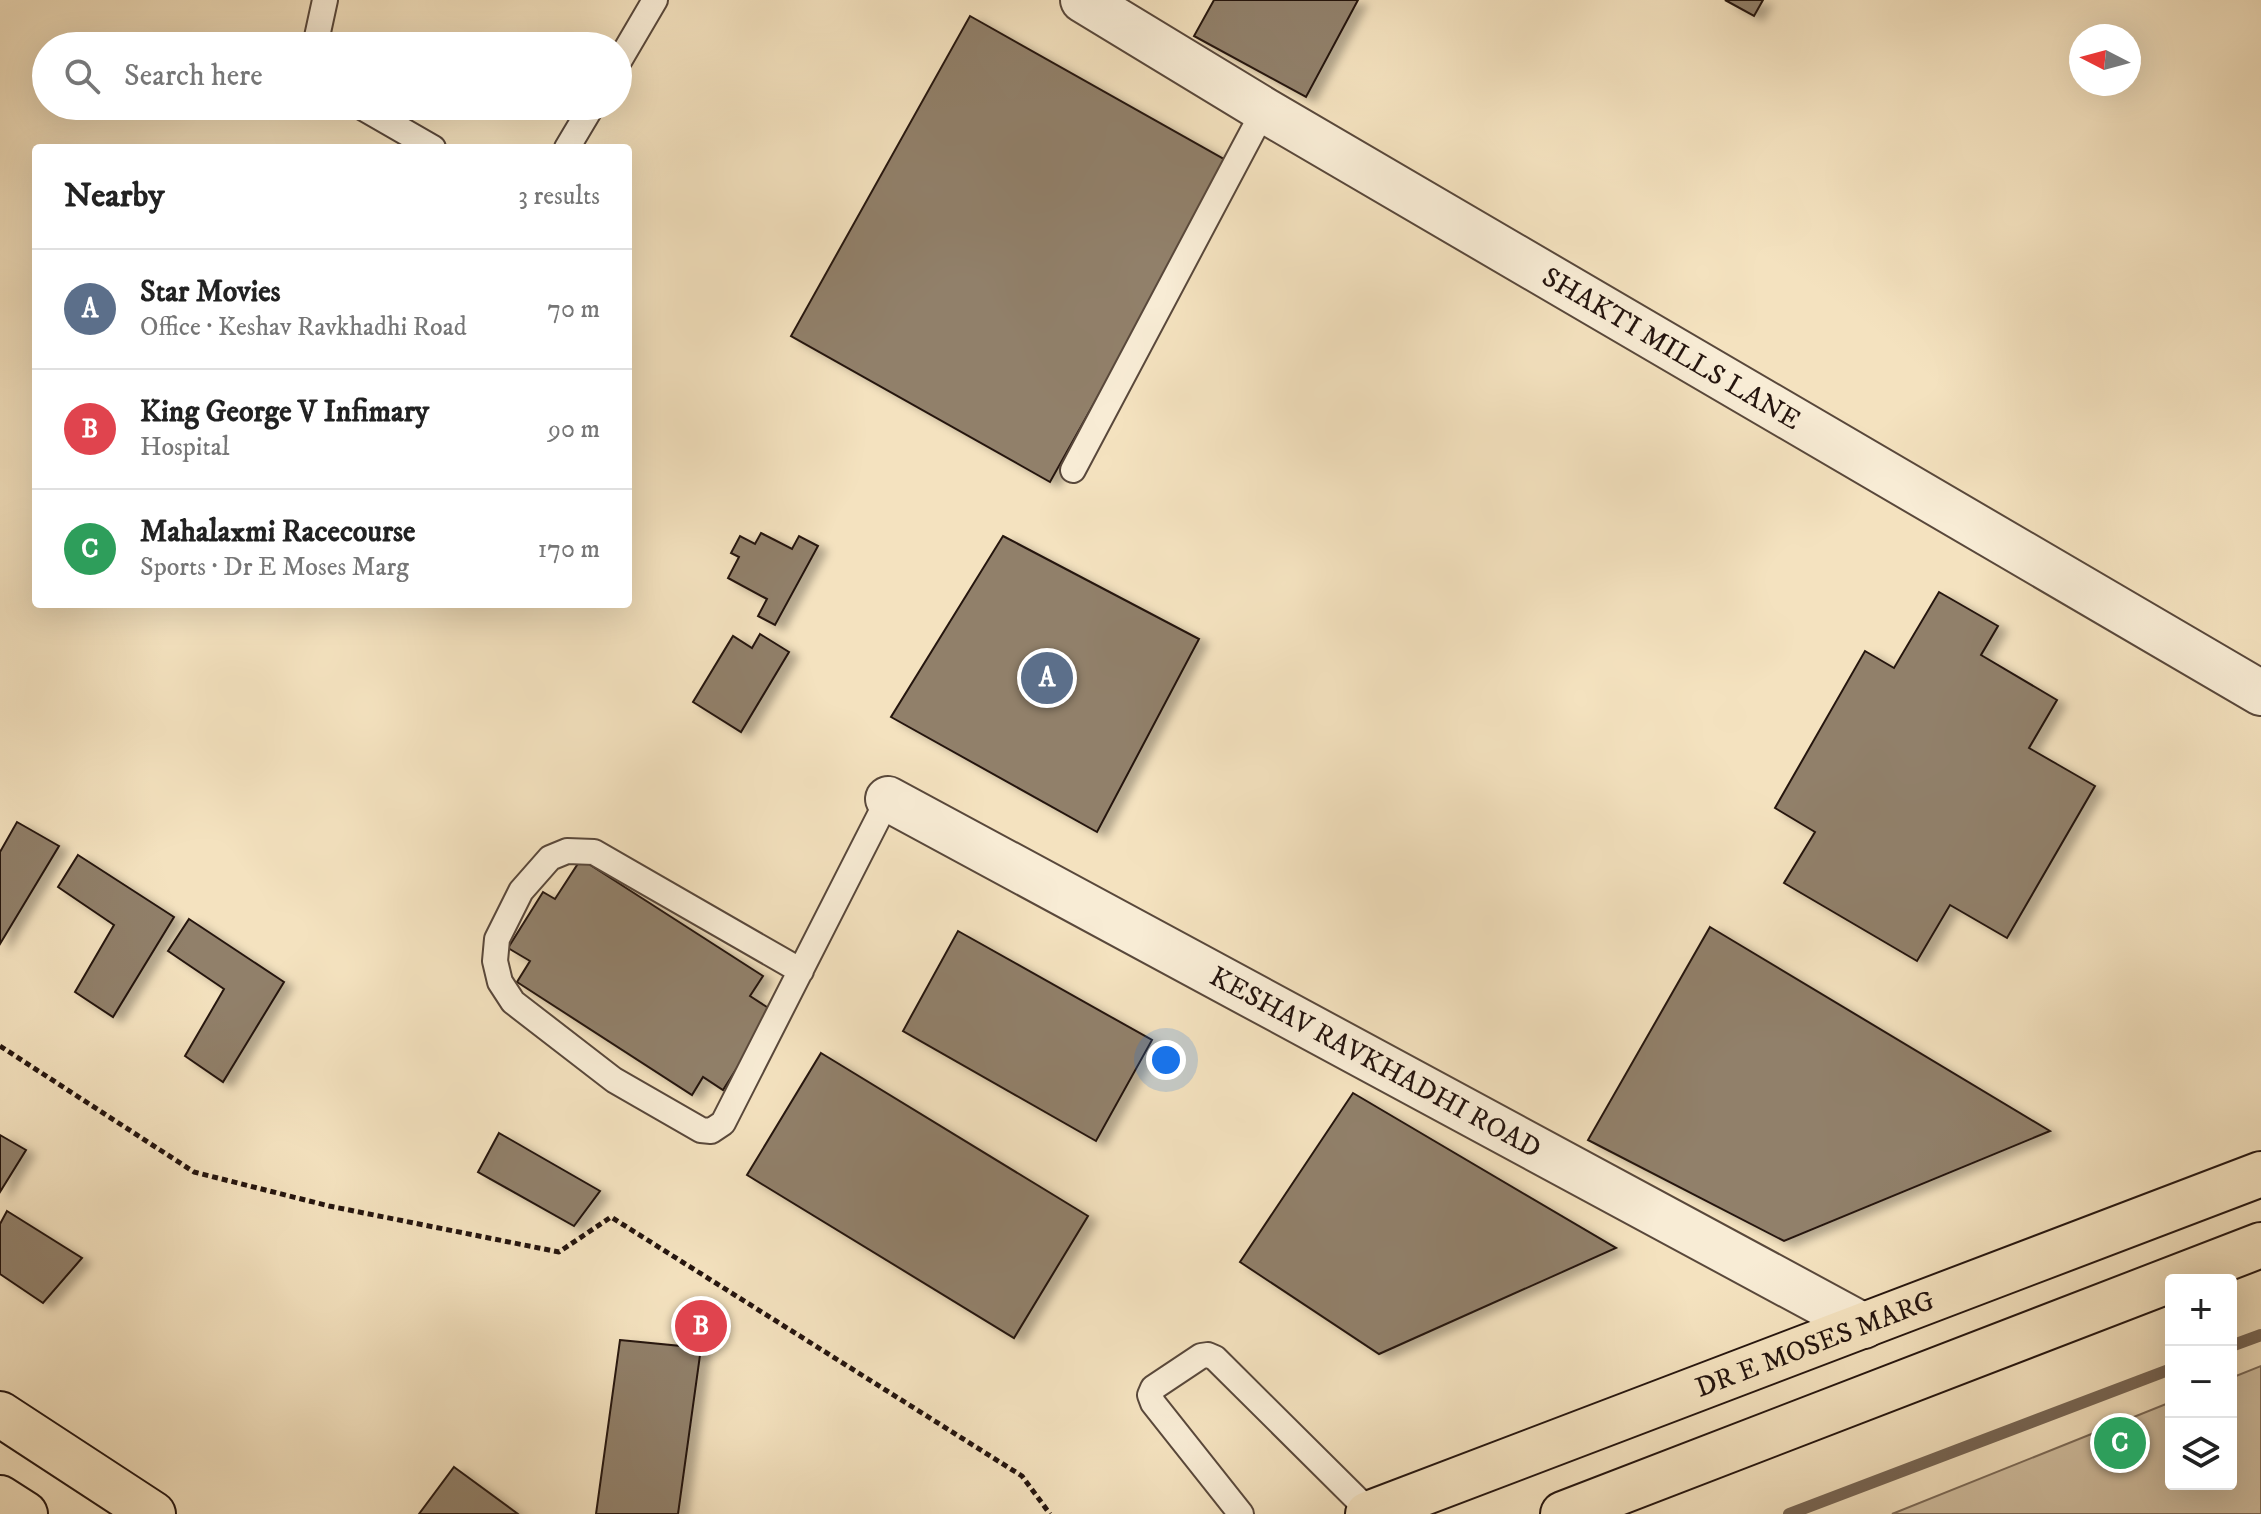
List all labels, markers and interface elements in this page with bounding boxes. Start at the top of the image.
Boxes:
north arrow [2069,24,2141,96]
search box [32,32,632,120]
icon: search [60,54,104,98]
text: Search here [124,58,263,95]
text: Nearby [64,175,165,217]
text: 3 results [518,180,600,213]
street label: SHAKTI MILLS LANE [1536,259,1807,438]
text: Star Movies [140,274,281,311]
text: A [82,293,98,326]
text: 70 m [547,293,600,326]
text: Office · Keshav Ravkhadhi Road [140,311,467,344]
text: King George V Infimary [140,394,429,431]
text: B [82,413,98,446]
text: 90 m [548,413,600,446]
text: Hospital [140,431,230,464]
text: Mahalaxmi Racecourse [140,514,415,551]
text: C [81,533,99,566]
text: 170 m [538,533,600,566]
text: Sports · Dr E Moses Marg [140,551,409,584]
pin: A [1021,648,1073,708]
street label: KESHAV RAVKHADHI ROAD [1204,959,1547,1166]
your location [1146,1040,1186,1080]
map controls [2165,1274,2237,1490]
button: + [2165,1274,2237,1346]
street label: DR E MOSES MARG [1690,1283,1939,1405]
pin: B [675,1296,727,1356]
button: − [2165,1346,2237,1418]
pin: C [2094,1413,2146,1473]
button: layers [2165,1418,2237,1490]

